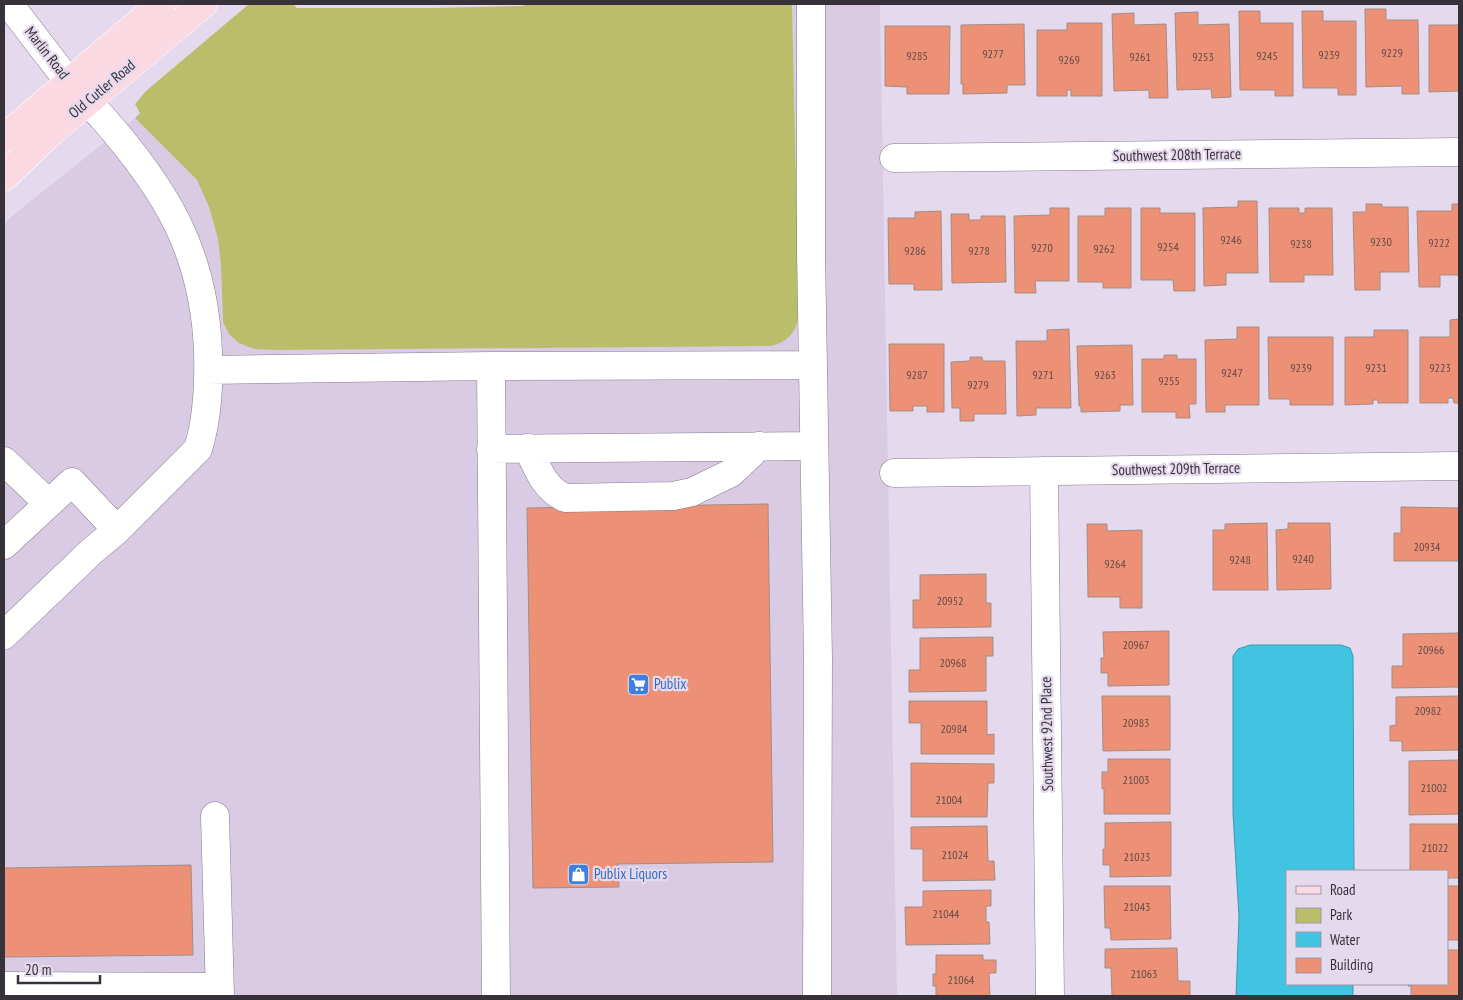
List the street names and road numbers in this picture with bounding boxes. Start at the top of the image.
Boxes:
street label: Marlin Road [21,23,74,83]
street label: Old Cutler Road [64,55,139,122]
street label: Southwest 208th Terrace [1113,144,1241,165]
street label: Southwest 209th Terrace [1112,458,1240,479]
street label: Southwest 92nd Place [1036,676,1057,792]

